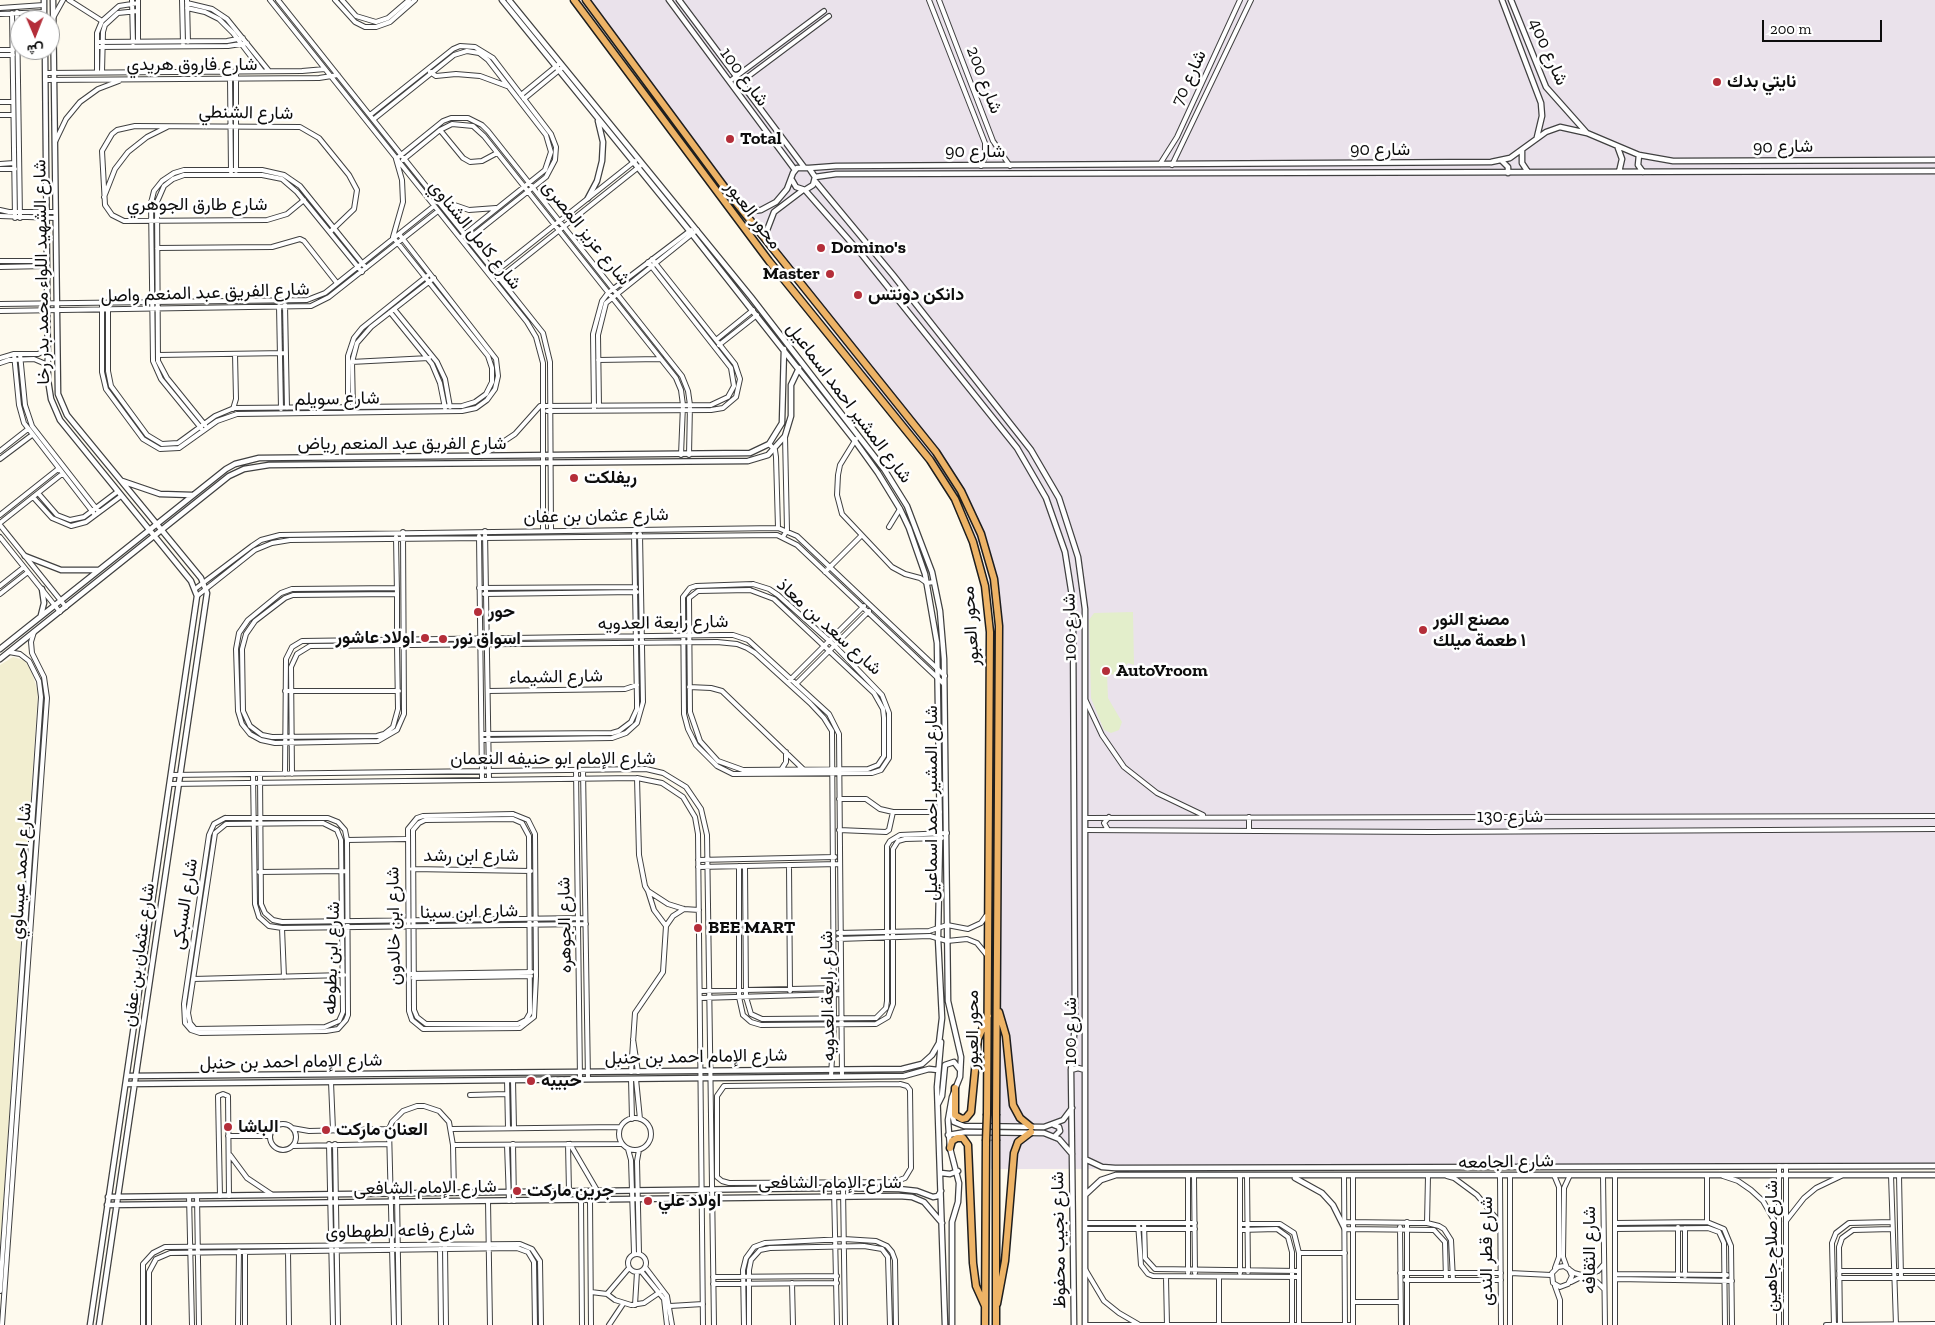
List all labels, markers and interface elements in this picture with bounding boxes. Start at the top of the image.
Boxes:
north arrow [10,10,60,60]
scale bar [1765,10,1885,42]
street label: شارع 400 [1524,15,1572,89]
text: 200 m [1770,20,1811,38]
text: ش [27,41,44,58]
street label: شارع 100 [715,43,773,111]
street label: شارع 200 [961,43,1007,117]
street label: شارع 70 [1167,47,1211,109]
street label: شارع فاروق هريدي [126,54,258,76]
place label: نايتي بدك [1727,71,1796,93]
marker: نايتي بدك [1711,76,1723,88]
street label: شارع الشنطي [198,101,294,125]
place label: Total [740,128,782,150]
marker: Total [724,133,736,145]
street label: شارع 90 [1753,136,1813,158]
street label: شارع 90 [1350,139,1410,161]
street label: شارع 90 [945,141,1005,163]
street label: شارع الشهيد اللواء محمد بدر رخا [29,159,55,385]
street label: شارع كامل الشناوي [424,176,526,294]
street label: شارع عزيز المصرى [537,176,635,290]
street label: محور العبور [720,176,786,254]
street label: شارع طارق الجوهري [127,194,267,216]
place label: Domino's [831,237,906,259]
marker: Domino's [815,242,827,254]
place label: Master [763,263,820,285]
marker: Master [824,268,836,280]
street label: شارع الفريق عبد المنعم واصل [100,279,310,307]
place label: دانكن دونتس [868,284,964,306]
marker: دانكن دونتس [852,289,864,301]
street label: شارع المشير احمد اسماعيل [782,318,916,488]
street label: شارع سويلم [294,387,380,411]
street label: شارع الفريق عبد المنعم رياض [298,433,506,455]
place label: ريفلكت [584,467,637,489]
marker: ريفلكت [568,472,580,484]
street label: شارع عثمان بن عفان [523,504,669,528]
street label: شارع سعد بن معاذ [772,574,886,680]
street label: محور العبور [957,585,985,667]
street label: شارع 100 [1059,593,1081,661]
place label: حور [488,601,515,623]
marker: حور [472,606,484,618]
place label: مصنع النور ١ طعمة ميلك [1433,609,1526,652]
street label: شارع رابعة العدويه [598,611,728,635]
marker: مصنع النور ١ طعمة ميلك [1417,624,1429,636]
place label: اولاد عاشور [335,627,415,649]
place label: اسواق نور [453,628,521,650]
marker: اولاد عاشور [419,632,431,644]
marker: اسواق نور [437,633,449,645]
place label: AutoVroom [1116,660,1208,682]
street label: شارع الشيماء [509,665,603,689]
marker: AutoVroom [1100,665,1112,677]
street label: شارع المشير احمد اسماعيل [921,705,943,901]
street label: شارع الإمام ابو حنيفه النعمان [450,748,656,770]
street label: شارع احمد عيساوي [5,802,37,940]
street label: شارع 130 [1477,806,1543,828]
street label: شارع ابن رشد [423,845,519,867]
street label: شارع السبكى [167,857,203,951]
street label: شارع ابن خالدون [382,867,406,985]
street label: شارع الجوهره [553,877,577,973]
street label: شارع عثمان بن عفان [118,882,160,1028]
street label: شارع ابن سينا [420,900,518,924]
street label: شارع ابن بطوطه [319,901,345,1015]
place label: BEE MART [708,917,796,939]
marker: BEE MART [692,922,704,934]
street label: شارع رابعة العدويه [816,931,840,1061]
street label: محور العبور [962,990,984,1070]
street label: شارع 100 [1060,997,1082,1065]
street label: شارع الإمام احمد بن حنبل [604,1045,788,1069]
street label: شارع الإمام احمد بن حنبل [199,1050,383,1074]
place label: حبيبه [541,1070,582,1092]
marker: حبيبه [525,1075,537,1087]
place label: الباشا [238,1116,279,1138]
place label: العنان ماركت [336,1119,428,1141]
marker: الباشا [222,1121,234,1133]
marker: العنان ماركت [320,1124,332,1136]
street label: شارع الجامعه [1458,1150,1554,1174]
street label: شارع نجيب محفوظ [1047,1171,1071,1309]
street label: شارع الإمام الشافعى [758,1172,902,1194]
street label: شارع الإمام الشافعى [353,1176,497,1200]
place label: جرين ماركت [527,1180,614,1202]
street label: شارع صلاح جاهين [1761,1180,1783,1312]
marker: جرين ماركت [511,1185,523,1197]
place label: اولاد علي [658,1190,721,1212]
marker: اولاد علي [642,1195,654,1207]
street label: شارع قطر الندى [1476,1196,1498,1306]
street label: شارع الثقافه [1579,1206,1601,1294]
street label: شارع رفاعه الطهطاوى [325,1219,475,1243]

